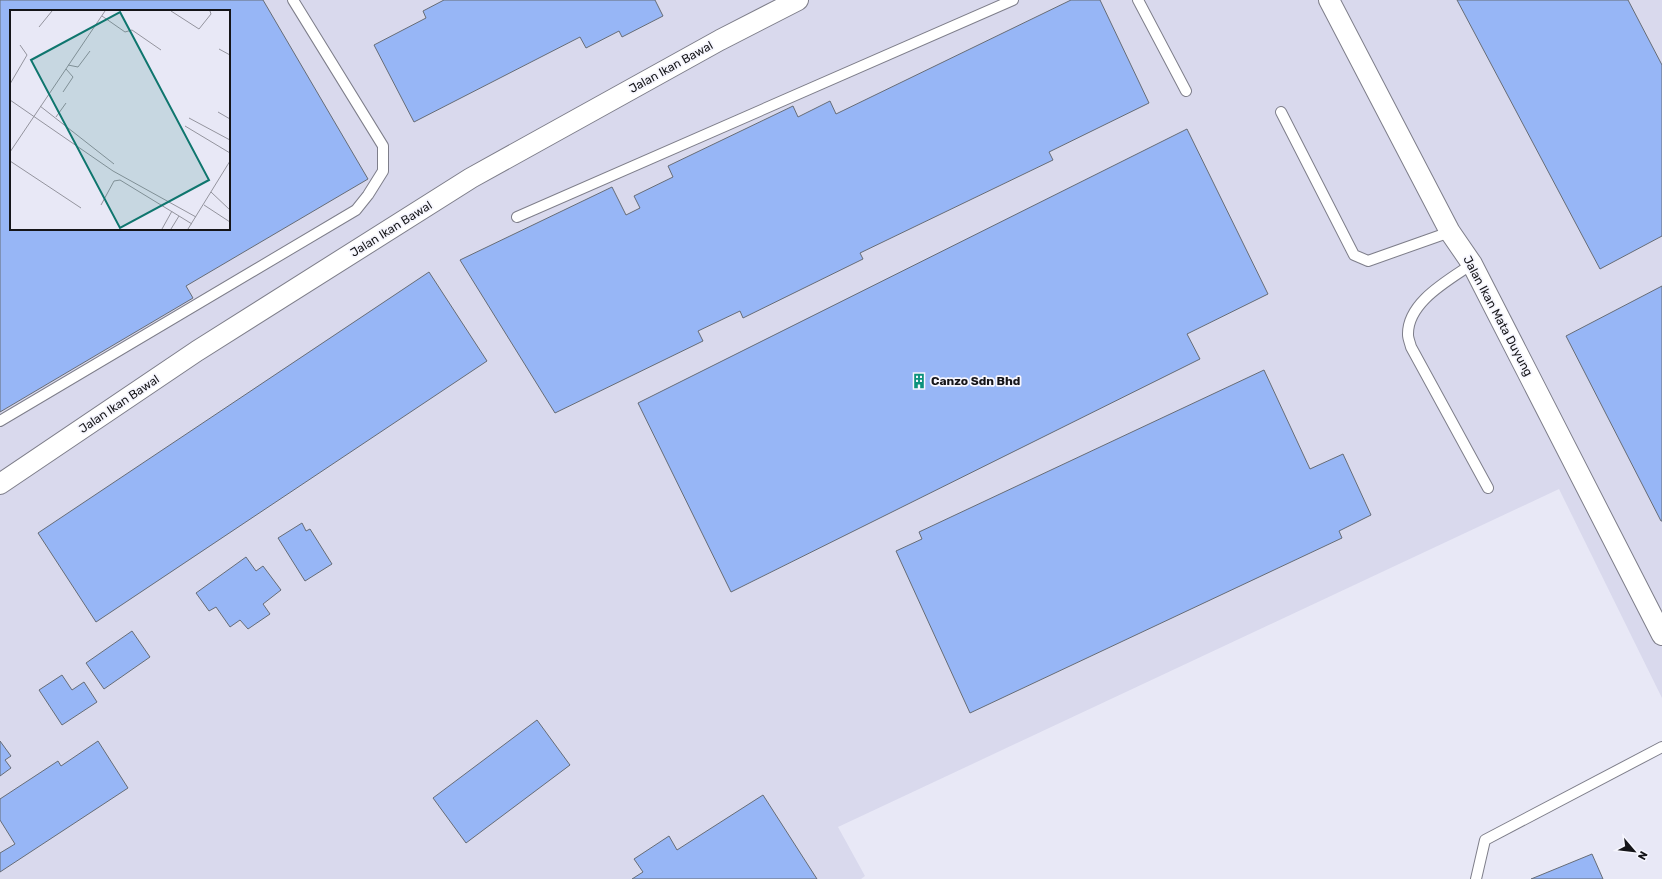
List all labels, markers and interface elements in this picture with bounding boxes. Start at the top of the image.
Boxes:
inset map [10,10,230,230]
street label: Jalan Ikan Bawal [627,38,715,96]
street label: Jalan Ikan Bawal [348,198,435,260]
street label: Jalan Ikan Mata Duyung [1460,253,1536,379]
street label: Jalan Ikan Bawal [76,372,162,436]
building icon: Canzo Sdn Bhd [910,372,928,390]
place label: Canzo Sdn Bhd [931,374,1020,388]
north arrow [1614,831,1654,871]
text: N [1635,849,1650,862]

